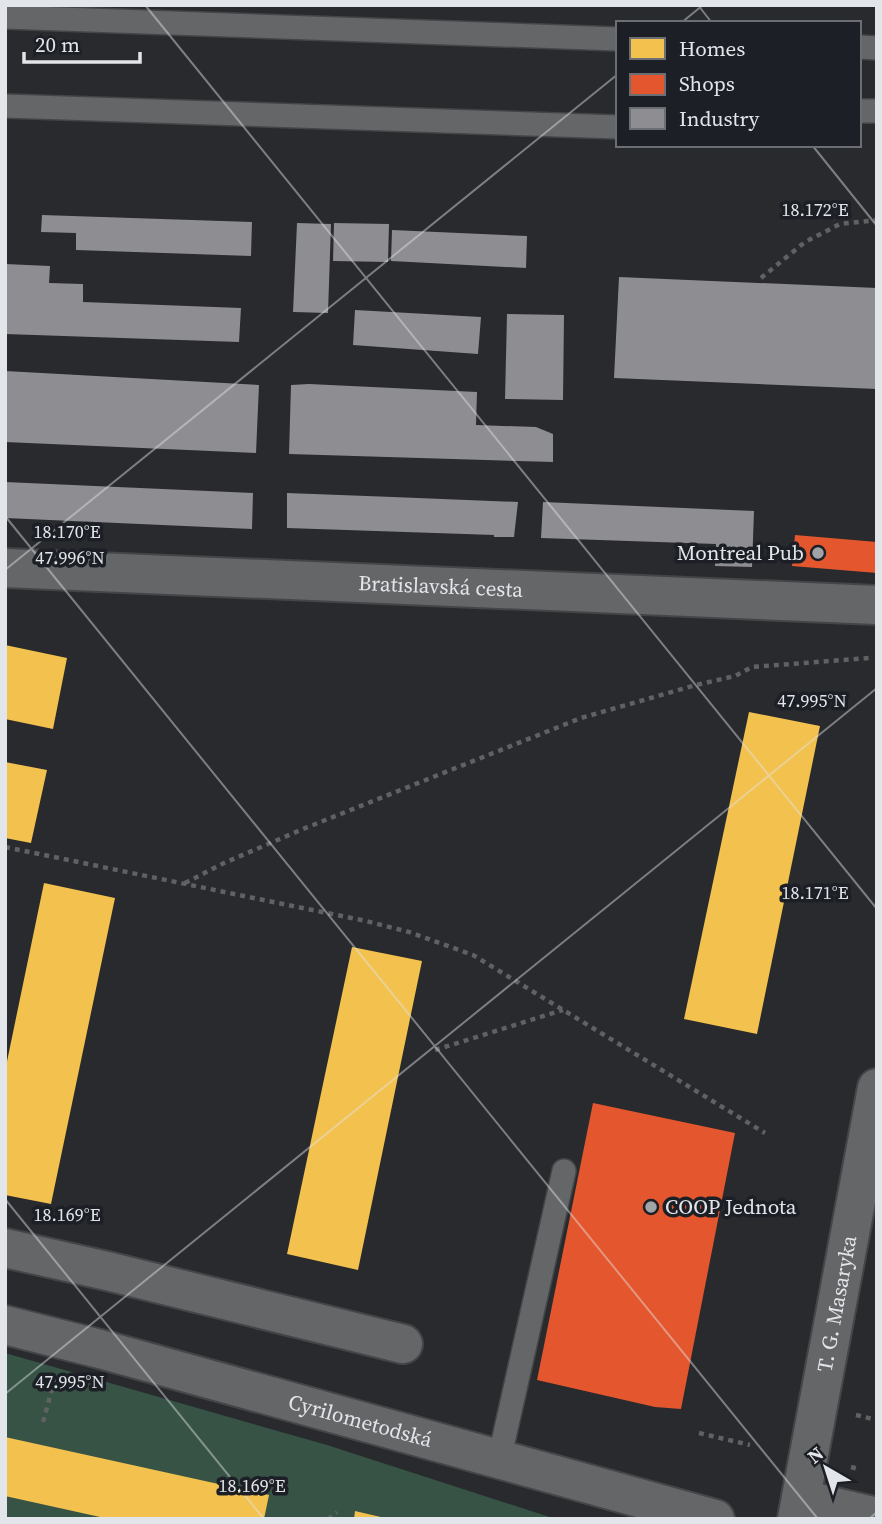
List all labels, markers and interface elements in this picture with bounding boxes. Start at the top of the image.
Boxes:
scale bar [24,21,140,65]
legend [616,21,861,147]
text: 20 m [35,30,80,59]
text: Homes [679,34,745,63]
text: Shops [679,69,735,98]
text: Industry [679,104,759,133]
text: 18.172°E [781,197,849,222]
text: 18.170°E [33,519,101,544]
place label: Montreal Pub [677,538,804,567]
text: 47.996°N [35,545,105,570]
marker: Montreal Pub [810,545,826,561]
street label: Bratislavská cesta [358,568,524,604]
text: 47.995°N [777,688,847,713]
text: 18.171°E [781,880,849,905]
place label: COOP Jednota [665,1192,797,1221]
marker: COOP Jednota [643,1199,659,1215]
text: 18.169°E [33,1202,101,1227]
street label: T. G. Masaryka [810,1233,863,1374]
text: 47.995°N [35,1369,105,1394]
street label: Cyrilometodská [285,1387,436,1454]
north arrow [791,1433,861,1503]
text: N [802,1440,829,1469]
text: 18.169°E [218,1473,286,1498]

